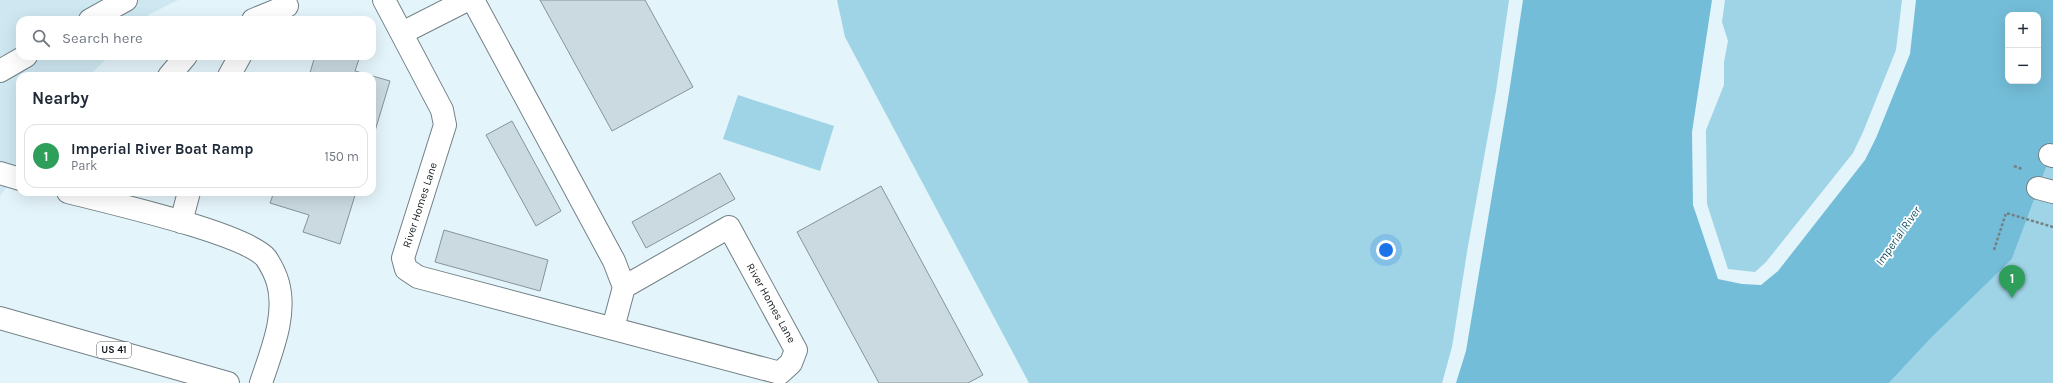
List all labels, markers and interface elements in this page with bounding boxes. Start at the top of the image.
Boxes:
map controls [2005,12,2041,84]
button: + [2005,12,2041,48]
search box [16,16,376,60]
icon: search [30,27,52,49]
text: Search here [62,29,143,47]
button: − [2005,48,2041,84]
text: Nearby [32,88,89,108]
text: Imperial River Boat Ramp [71,140,253,158]
text: 1 [44,149,48,164]
text: 150 m [324,149,359,164]
text: Park [71,158,97,173]
street label: River Homes Lane [400,160,440,249]
water label: Imperial River [1872,203,1924,268]
your location [1376,240,1396,260]
street label: River Homes Lane [744,261,798,345]
pin: 1 [1999,265,2025,298]
road number: US 41 [97,342,131,358]

